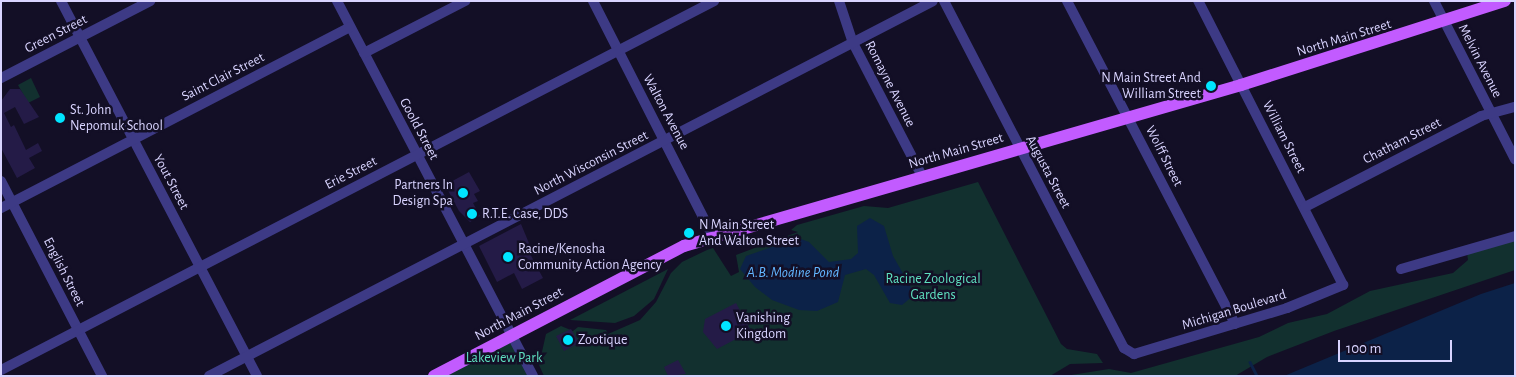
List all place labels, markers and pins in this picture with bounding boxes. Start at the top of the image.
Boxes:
place label: N Main Street And William Street [1101,70,1201,102]
marker: N Main Street And William Street [1205,80,1217,92]
place label: St. John Nepomuk School [70,102,163,134]
marker: St. John Nepomuk School [54,112,66,124]
place label: Partners In Design Spa [392,177,453,210]
marker: Partners In Design Spa [457,187,469,199]
place label: R.T.E. Case, DDS [482,206,568,222]
marker: R.T.E. Case, DDS [466,208,478,220]
place label: N Main Street And Walton Street [699,217,799,250]
marker: N Main Street And Walton Street [683,227,695,239]
place label: Racine/Kenosha Community Action Agency [518,241,662,274]
marker: Racine/Kenosha Community Action Agency [502,251,514,263]
place label: Vanishing Kingdom [736,310,790,342]
marker: Vanishing Kingdom [720,320,732,332]
place label: Zootique [578,332,627,348]
marker: Zootique [562,334,574,346]

